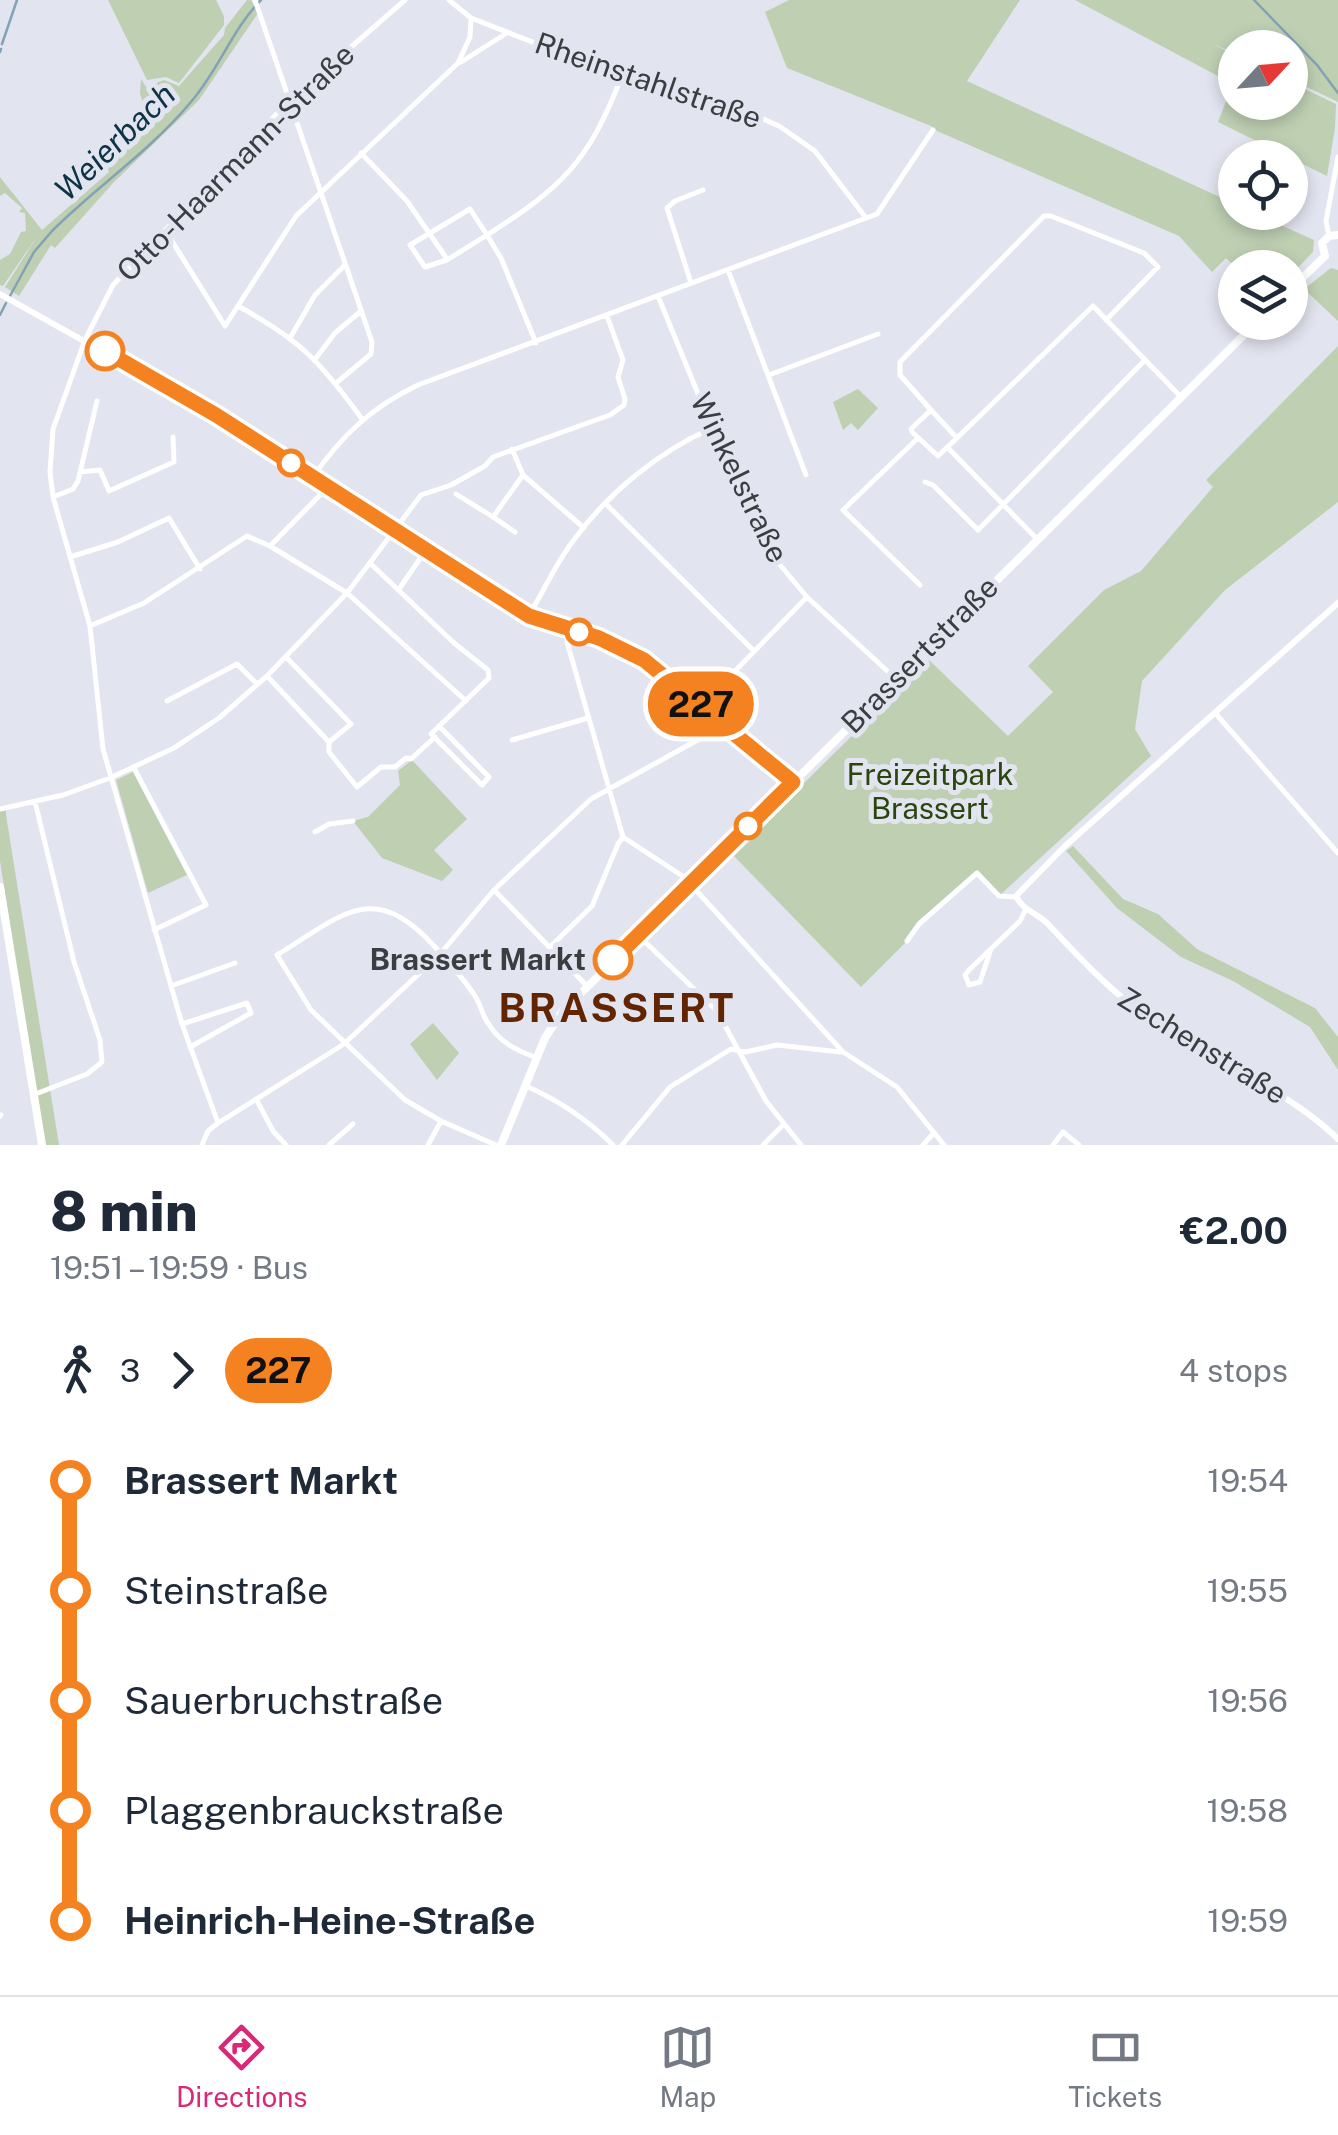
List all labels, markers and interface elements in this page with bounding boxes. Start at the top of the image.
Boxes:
street label: Rheinstahlstraße [530,24,766,136]
north arrow [1218,30,1308,120]
map controls [1218,30,1308,340]
street label: Otto-Haarmann-Straße [109,36,362,289]
water label: Weierbach [47,75,182,208]
button: locate [1218,140,1308,230]
button: layers [1218,250,1308,340]
unlabelled marker [86,332,124,370]
street label: Winkelstraße [683,387,796,568]
unlabelled marker [278,450,304,476]
street label: Brassertstraße [833,568,1005,740]
unlabelled marker [566,619,592,645]
line badge: 227 [644,672,758,736]
text: 227 [668,684,734,725]
park label: Freizeitpark Brassert [847,756,1013,826]
unlabelled marker [735,813,761,839]
place label: Brassert Markt [370,941,586,977]
marker: Brassert Markt [594,941,632,979]
street label: Zechenstraße [1111,979,1294,1111]
district label: BRASSERT [498,984,736,1031]
text: 8 min [50,1179,198,1243]
text: €2.00 [1180,1208,1288,1253]
text: 19:51 – 19:59 · Bus [50,1249,308,1286]
icon: walk [50,1343,105,1398]
icon: forward [155,1343,210,1398]
text: 227 [245,1350,312,1391]
text: 3 [120,1352,140,1389]
text: 4 stops [1179,1352,1288,1389]
text: Brassert Markt [124,1458,398,1503]
text: 19:54 [1207,1462,1288,1499]
text: Steinstraße [124,1568,329,1613]
text: 19:55 [1207,1572,1288,1609]
text: Sauerbruchstraße [124,1678,443,1723]
text: 19:56 [1207,1682,1288,1719]
text: Plaggenbrauckstraße [124,1788,504,1833]
text: 19:58 [1207,1792,1288,1829]
text: Heinrich-Heine-Straße [124,1898,535,1943]
text: 19:59 [1207,1902,1288,1939]
tab: Directions [176,2020,307,2113]
tab: Map [659,2020,716,2113]
tab: Tickets [1068,2020,1162,2113]

